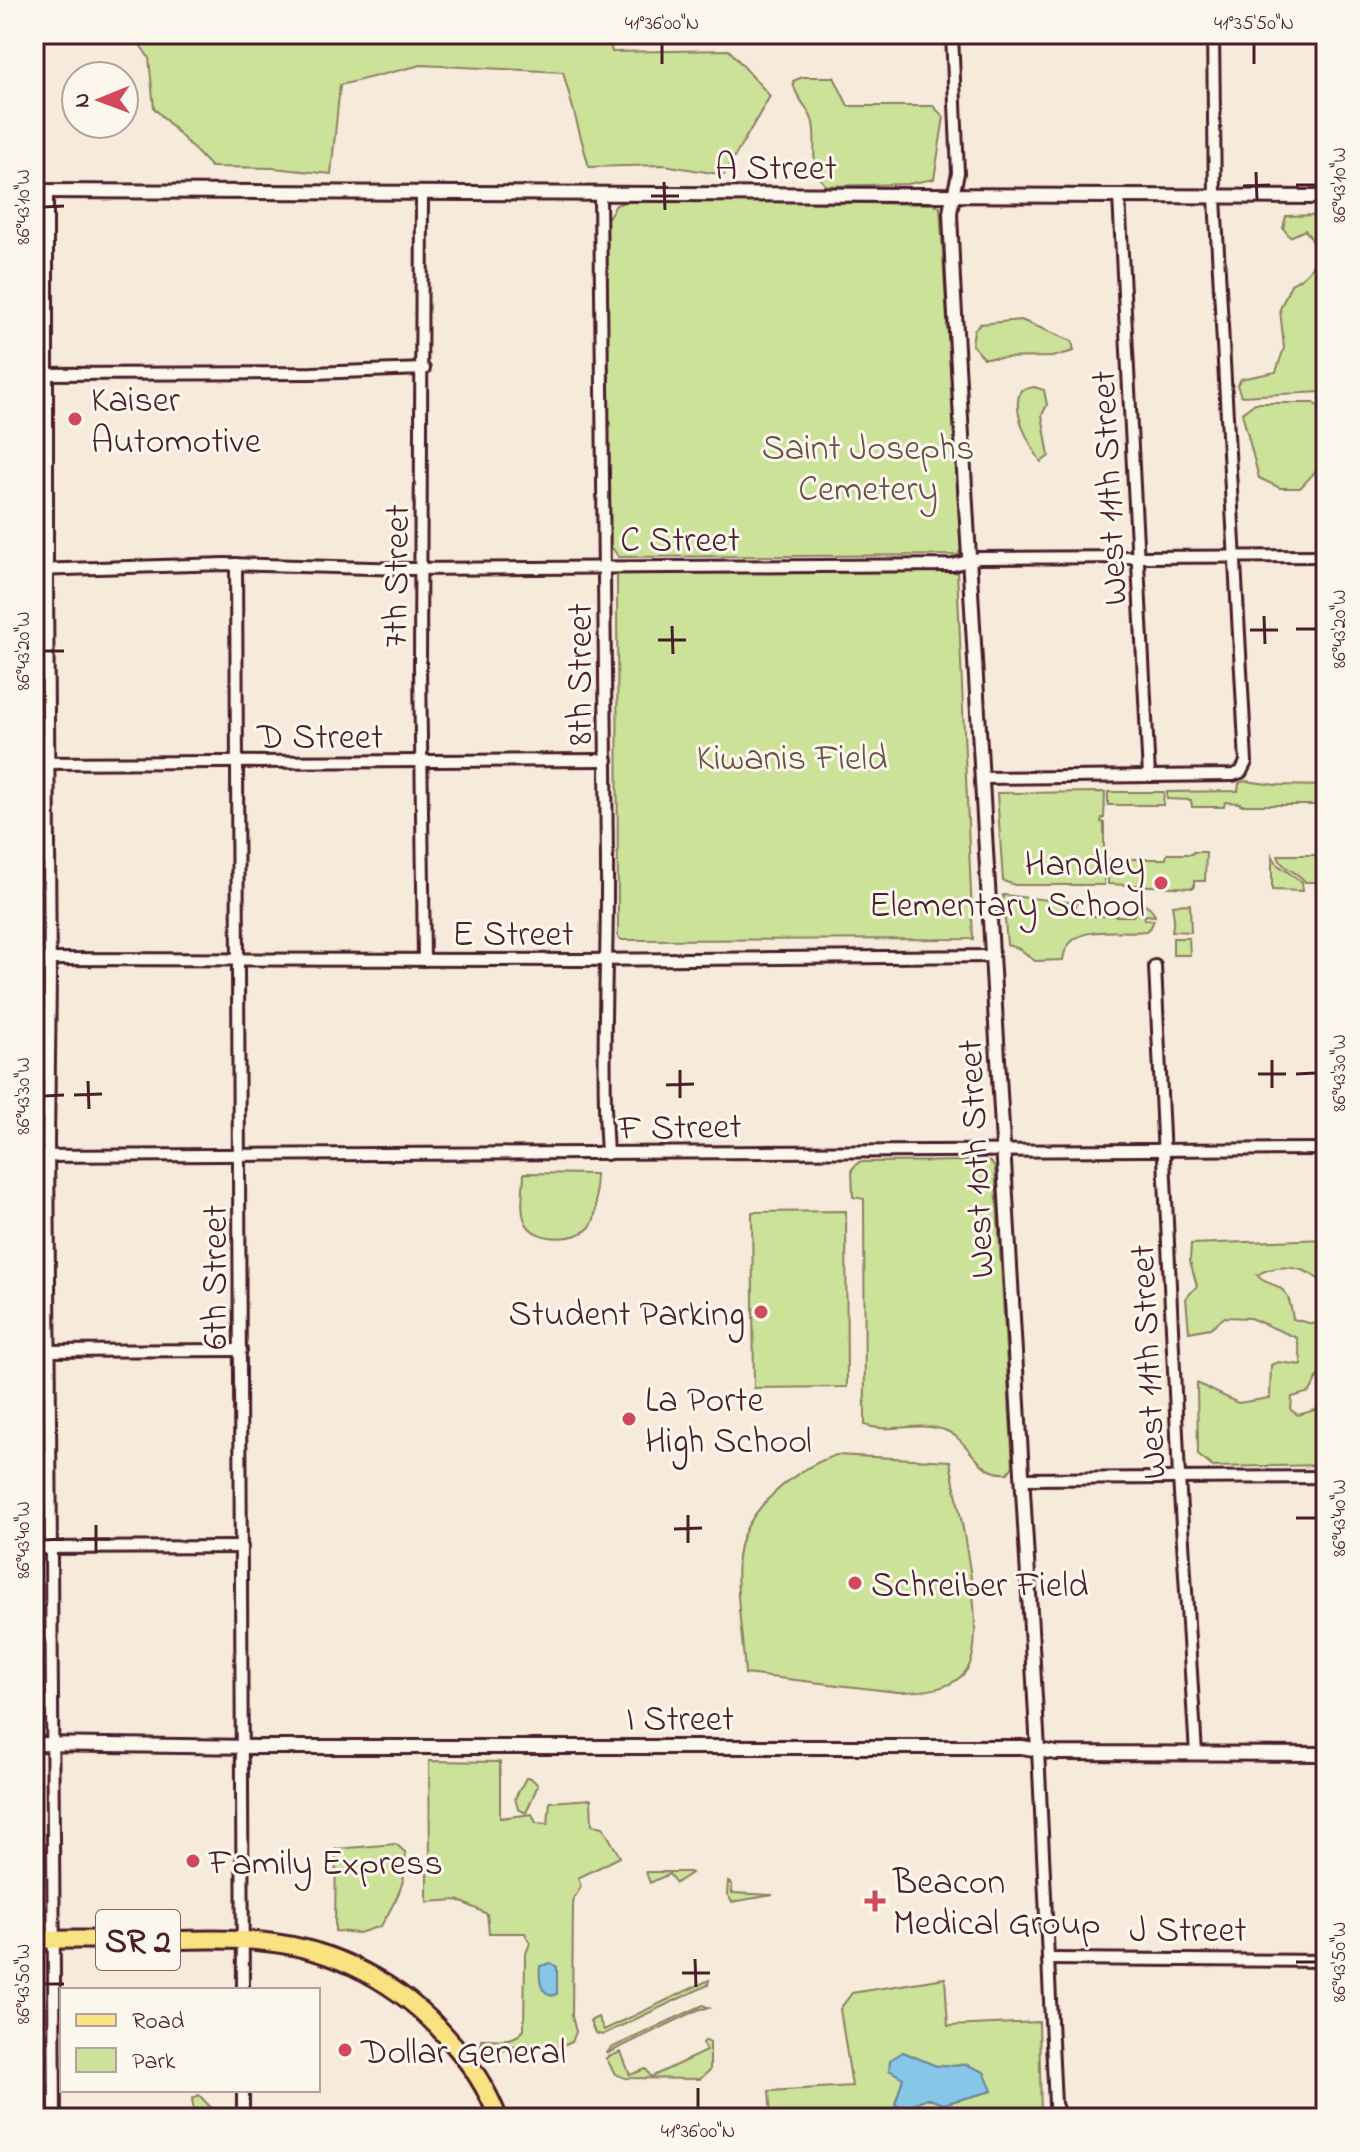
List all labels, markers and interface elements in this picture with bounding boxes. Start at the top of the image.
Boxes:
text: 41°36'00"N [625,10,699,39]
text: 41°35'50"N [1214,10,1294,39]
north arrow [60,60,140,140]
text: N [67,93,99,108]
street label: A Street [715,144,837,197]
text: 86°43'10"W [1326,147,1355,223]
text: 86°43'10"W [10,169,39,245]
street label: West 11th Street [1079,369,1144,607]
place label: Kaiser Automotive [91,376,262,470]
marker: Kaiser Automotive [66,410,84,428]
park label: Saint Josephs Cemetery [762,424,974,518]
street label: 7th Street [371,504,426,648]
street label: C Street [620,516,740,569]
text: 86°43'20"W [1326,589,1355,669]
street label: 8th Street [556,603,609,745]
text: 86°43'20"W [10,611,39,691]
street label: D Street [256,713,383,766]
park label: Kiwanis Field [697,734,887,787]
place label: Handley Elementary School [869,840,1145,934]
marker: Handley Elementary School [1152,874,1170,892]
street label: E Street [452,910,574,963]
text: 86°43'30"W [1326,1034,1355,1112]
street label: West 10th Street [946,1038,1011,1280]
text: 86°43'30"W [10,1057,39,1135]
street label: F Street [617,1102,742,1157]
street label: 6th Street [191,1205,244,1349]
street label: West 11th Street [1118,1243,1183,1481]
place label: Student Parking [509,1290,745,1343]
marker: Student Parking [752,1303,770,1321]
place label: La Porte High School [645,1376,812,1470]
marker: La Porte High School [620,1410,638,1428]
text: 86°43'40"W [1326,1479,1355,1557]
text: 86°43'40"W [10,1501,39,1579]
place label: Schreiber Field [871,1561,1088,1614]
marker: Schreiber Field [846,1574,864,1592]
street label: I Street [626,1695,734,1748]
place label: Family Express [208,1839,443,1892]
marker: Family Express [184,1852,202,1870]
place label: Beacon Medical Group [892,1858,1101,1952]
marker: Beacon Medical Group [864,1890,886,1912]
street label: J Street [1129,1906,1247,1959]
road number: SR 2 [96,1910,180,1970]
text: 86°43'50"W [1326,1922,1355,2002]
text: 86°43'50"W [10,1944,39,2024]
legend [60,1988,320,2092]
text: Road [132,2005,185,2040]
place label: Dollar General [360,2028,566,2081]
marker: Dollar General [336,2041,354,2059]
text: Park [132,2045,176,2080]
text: 41°36'00"N [661,2118,735,2147]

